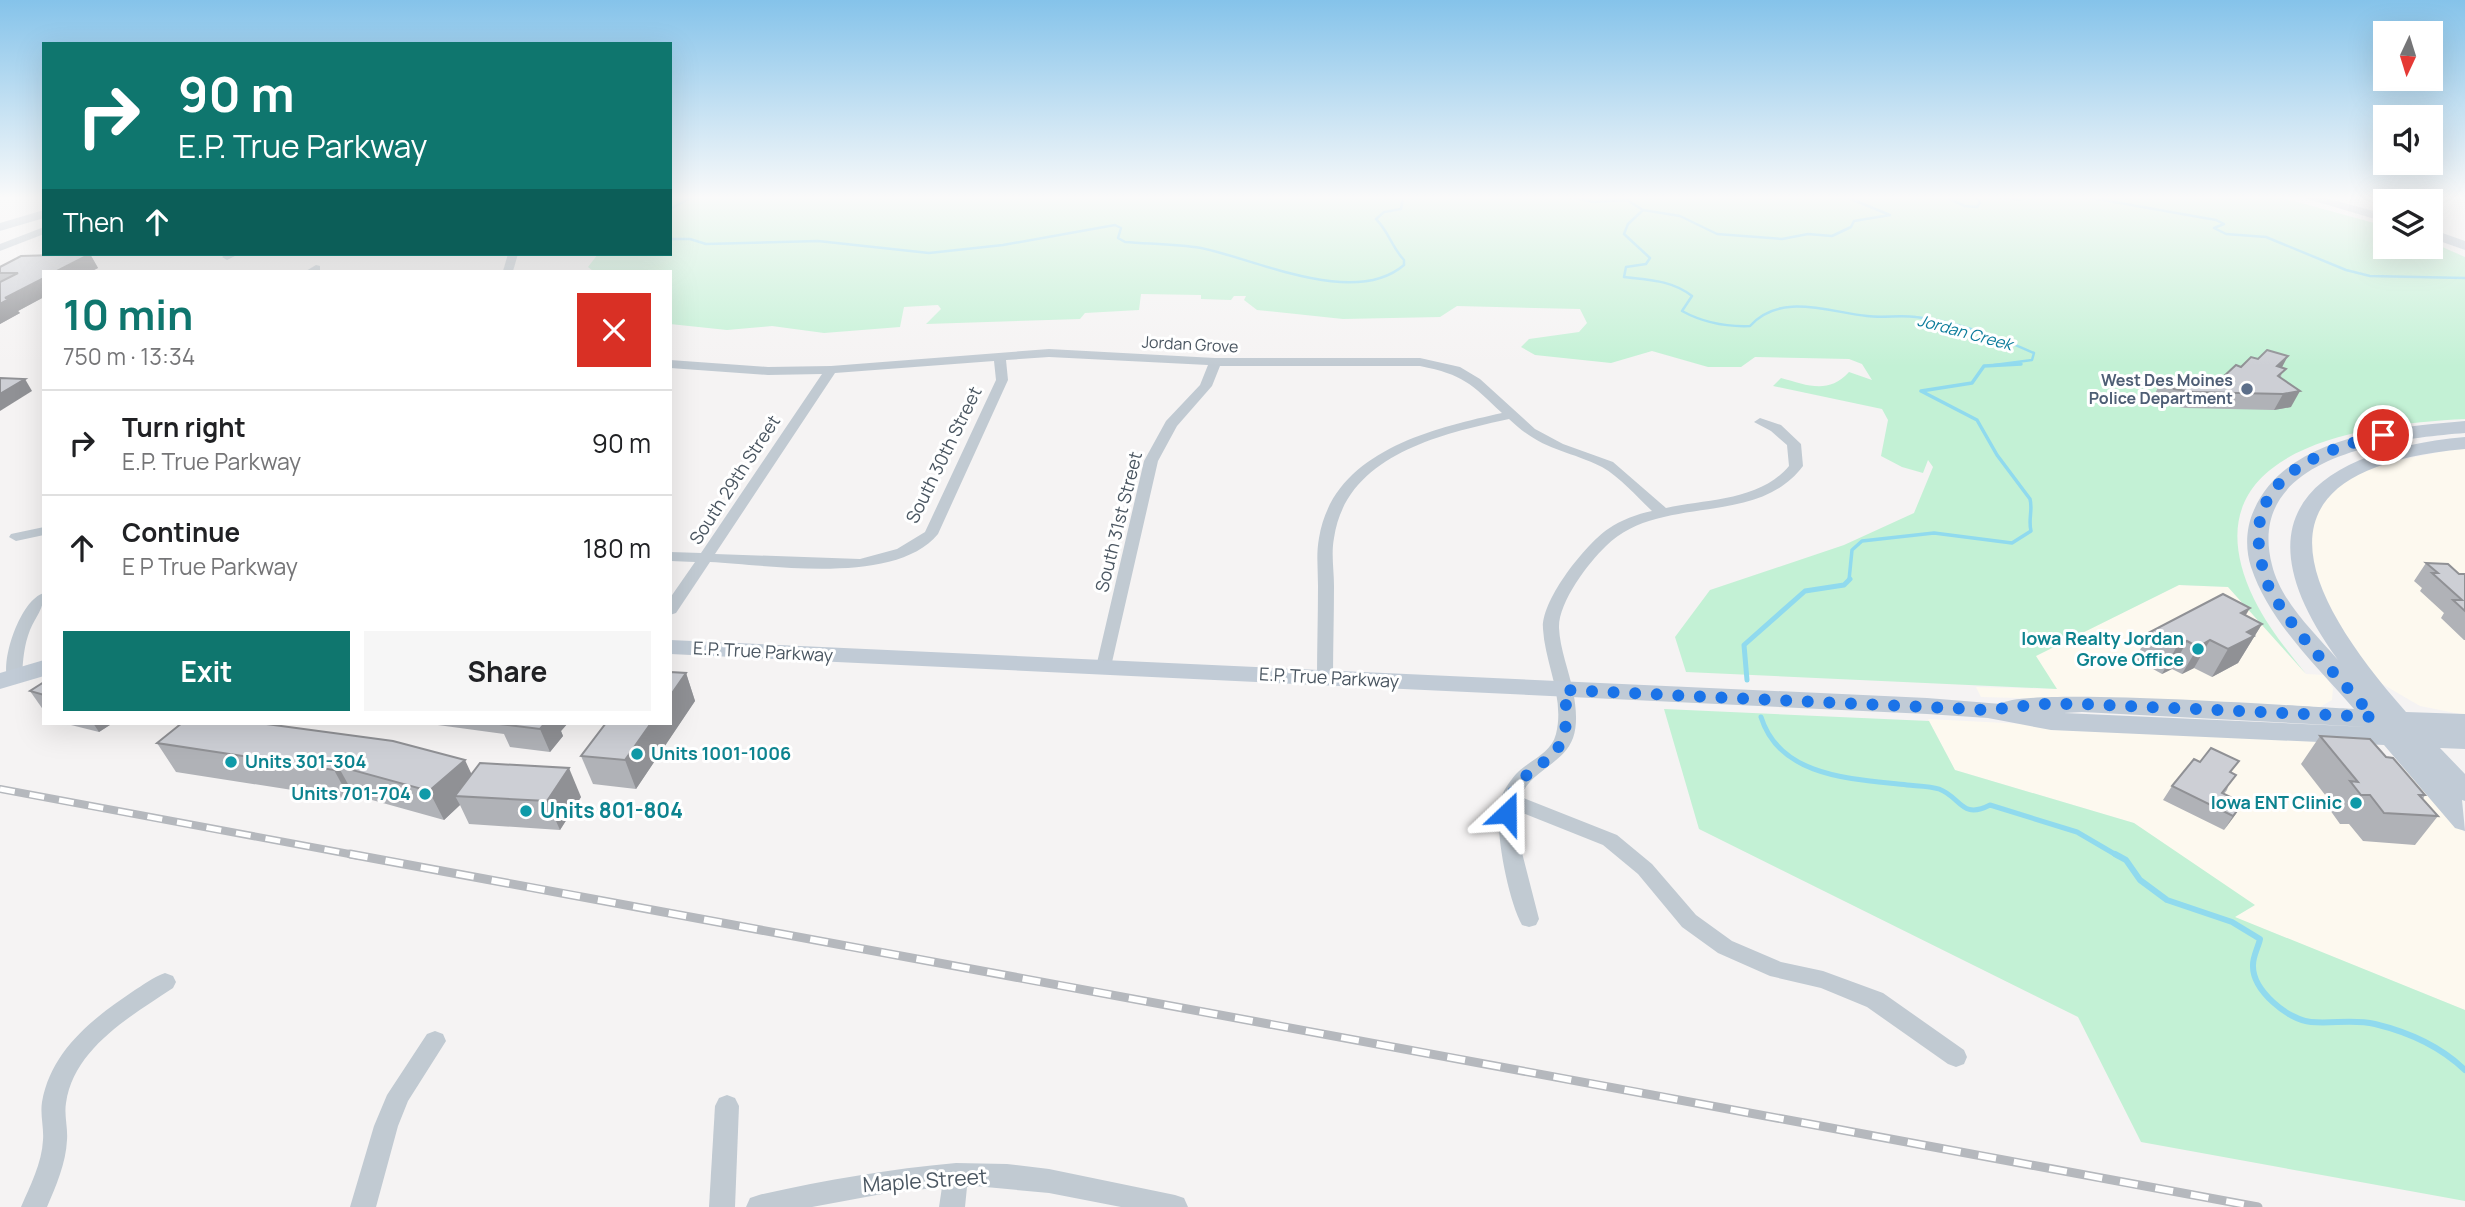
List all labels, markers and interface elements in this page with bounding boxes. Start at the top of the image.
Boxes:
north arrow [2373,21,2443,91]
map controls [2373,21,2443,259]
text: 90 m [178,60,295,127]
icon: right [63,70,154,161]
button: sound [2373,105,2443,175]
text: E.P. True Parkway [178,124,427,168]
button: layers [2373,189,2443,259]
icon: ahead [138,203,176,241]
text: Then [63,204,124,240]
text: 10 min [63,285,193,343]
button: close [577,293,651,367]
water label: Jordan Creek [1915,309,2017,356]
street label: Jordan Grove [1141,330,1239,358]
text: 750 m · 13:34 [63,340,195,372]
place label: West Des Moines Police Department [2089,369,2233,409]
marker: West Des Moines Police Department [2239,381,2255,397]
street label: South 30th Street [900,382,987,527]
pin [2353,405,2413,465]
text: Turn right [122,409,246,445]
street label: South 29th Street [683,410,785,549]
icon: arrive [2364,416,2402,454]
icon: right [63,424,101,462]
text: 90 m [592,425,651,461]
text: E.P. True Parkway [122,445,301,477]
street label: South 31st Street [1089,449,1147,595]
text: Continue [122,514,240,550]
icon: ahead [63,529,101,567]
text: 180 m [583,530,651,566]
text: E P True Parkway [122,550,298,582]
place label: Iowa Realty Jordan Grove Office [2021,626,2184,671]
button: Exit [63,631,350,711]
button: Share [364,631,651,711]
street label: E.P. True Parkway [692,635,834,667]
marker: Iowa Realty Jordan Grove Office [2190,641,2206,657]
street label: E.P. True Parkway [1258,661,1400,693]
place label: Units 1001-1006 [651,741,791,765]
marker: Units 1001-1006 [629,746,645,762]
place label: Units 301-304 [245,749,366,773]
marker: Units 301-304 [223,754,239,770]
position arrow [1470,776,1544,850]
place label: Units 701-704 [291,781,411,805]
marker: Units 701-704 [417,786,433,802]
place label: Iowa ENT Clinic [2211,790,2342,814]
marker: Iowa ENT Clinic [2348,795,2364,811]
place label: Units 801-804 [540,796,683,824]
marker: Units 801-804 [518,803,534,819]
street label: Maple Street [862,1162,988,1198]

